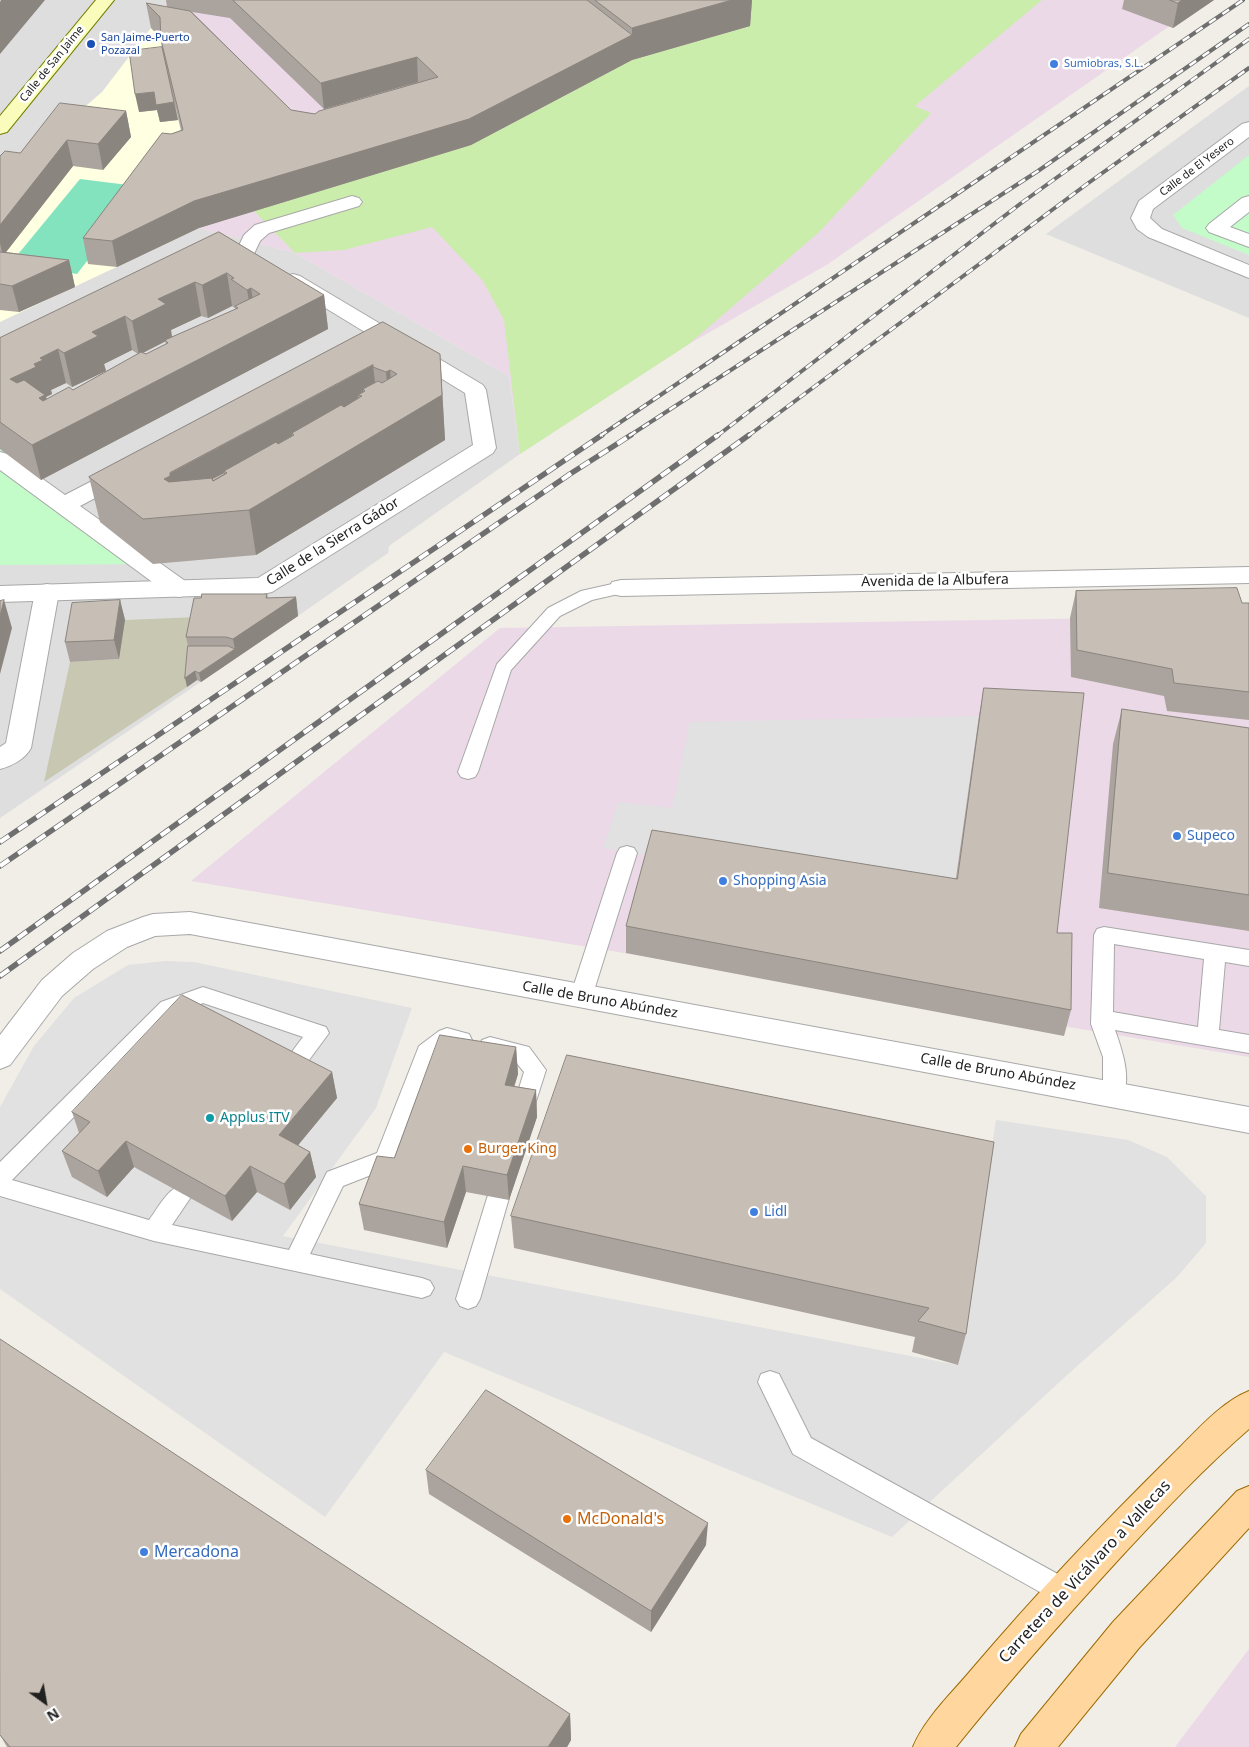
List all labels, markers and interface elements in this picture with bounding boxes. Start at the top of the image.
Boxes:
street label: Calle de San Jaime [17,23,87,105]
place label: San Jaime-Puerto Pozazal [101,31,190,57]
marker: San Jaime-Puerto Pozazal [85,38,97,50]
place label: Sumiobras, S.L. [1064,57,1143,71]
marker: Sumiobras, S.L. [1048,58,1060,70]
street label: Calle de El Yesero [1157,135,1237,199]
street label: Calle de la Sierra Gádor [263,494,403,590]
street label: Avenida de la Albufera [861,571,1009,591]
place label: Supeco [1187,828,1235,844]
marker: Supeco [1171,830,1183,842]
place label: Shopping Asia [733,873,827,889]
marker: Shopping Asia [717,875,729,887]
street label: Calle de Bruno Abúndez [521,978,679,1022]
street label: Calle de Bruno Abúndez [919,1050,1077,1094]
place label: Applus ITV [220,1110,290,1126]
marker: Applus ITV [204,1112,216,1124]
place label: Burger King [478,1141,557,1157]
marker: Burger King [462,1143,474,1155]
place label: Lidl [764,1204,787,1220]
marker: Lidl [748,1206,760,1218]
street label: Carretera de Vicálvaro a Vallecas [995,1477,1175,1667]
place label: McDonald's [577,1509,664,1529]
marker: McDonald's [561,1513,573,1525]
place label: Mercadona [154,1542,239,1562]
marker: Mercadona [138,1546,150,1558]
north arrow [20,1677,70,1727]
text: N [43,1704,63,1726]

